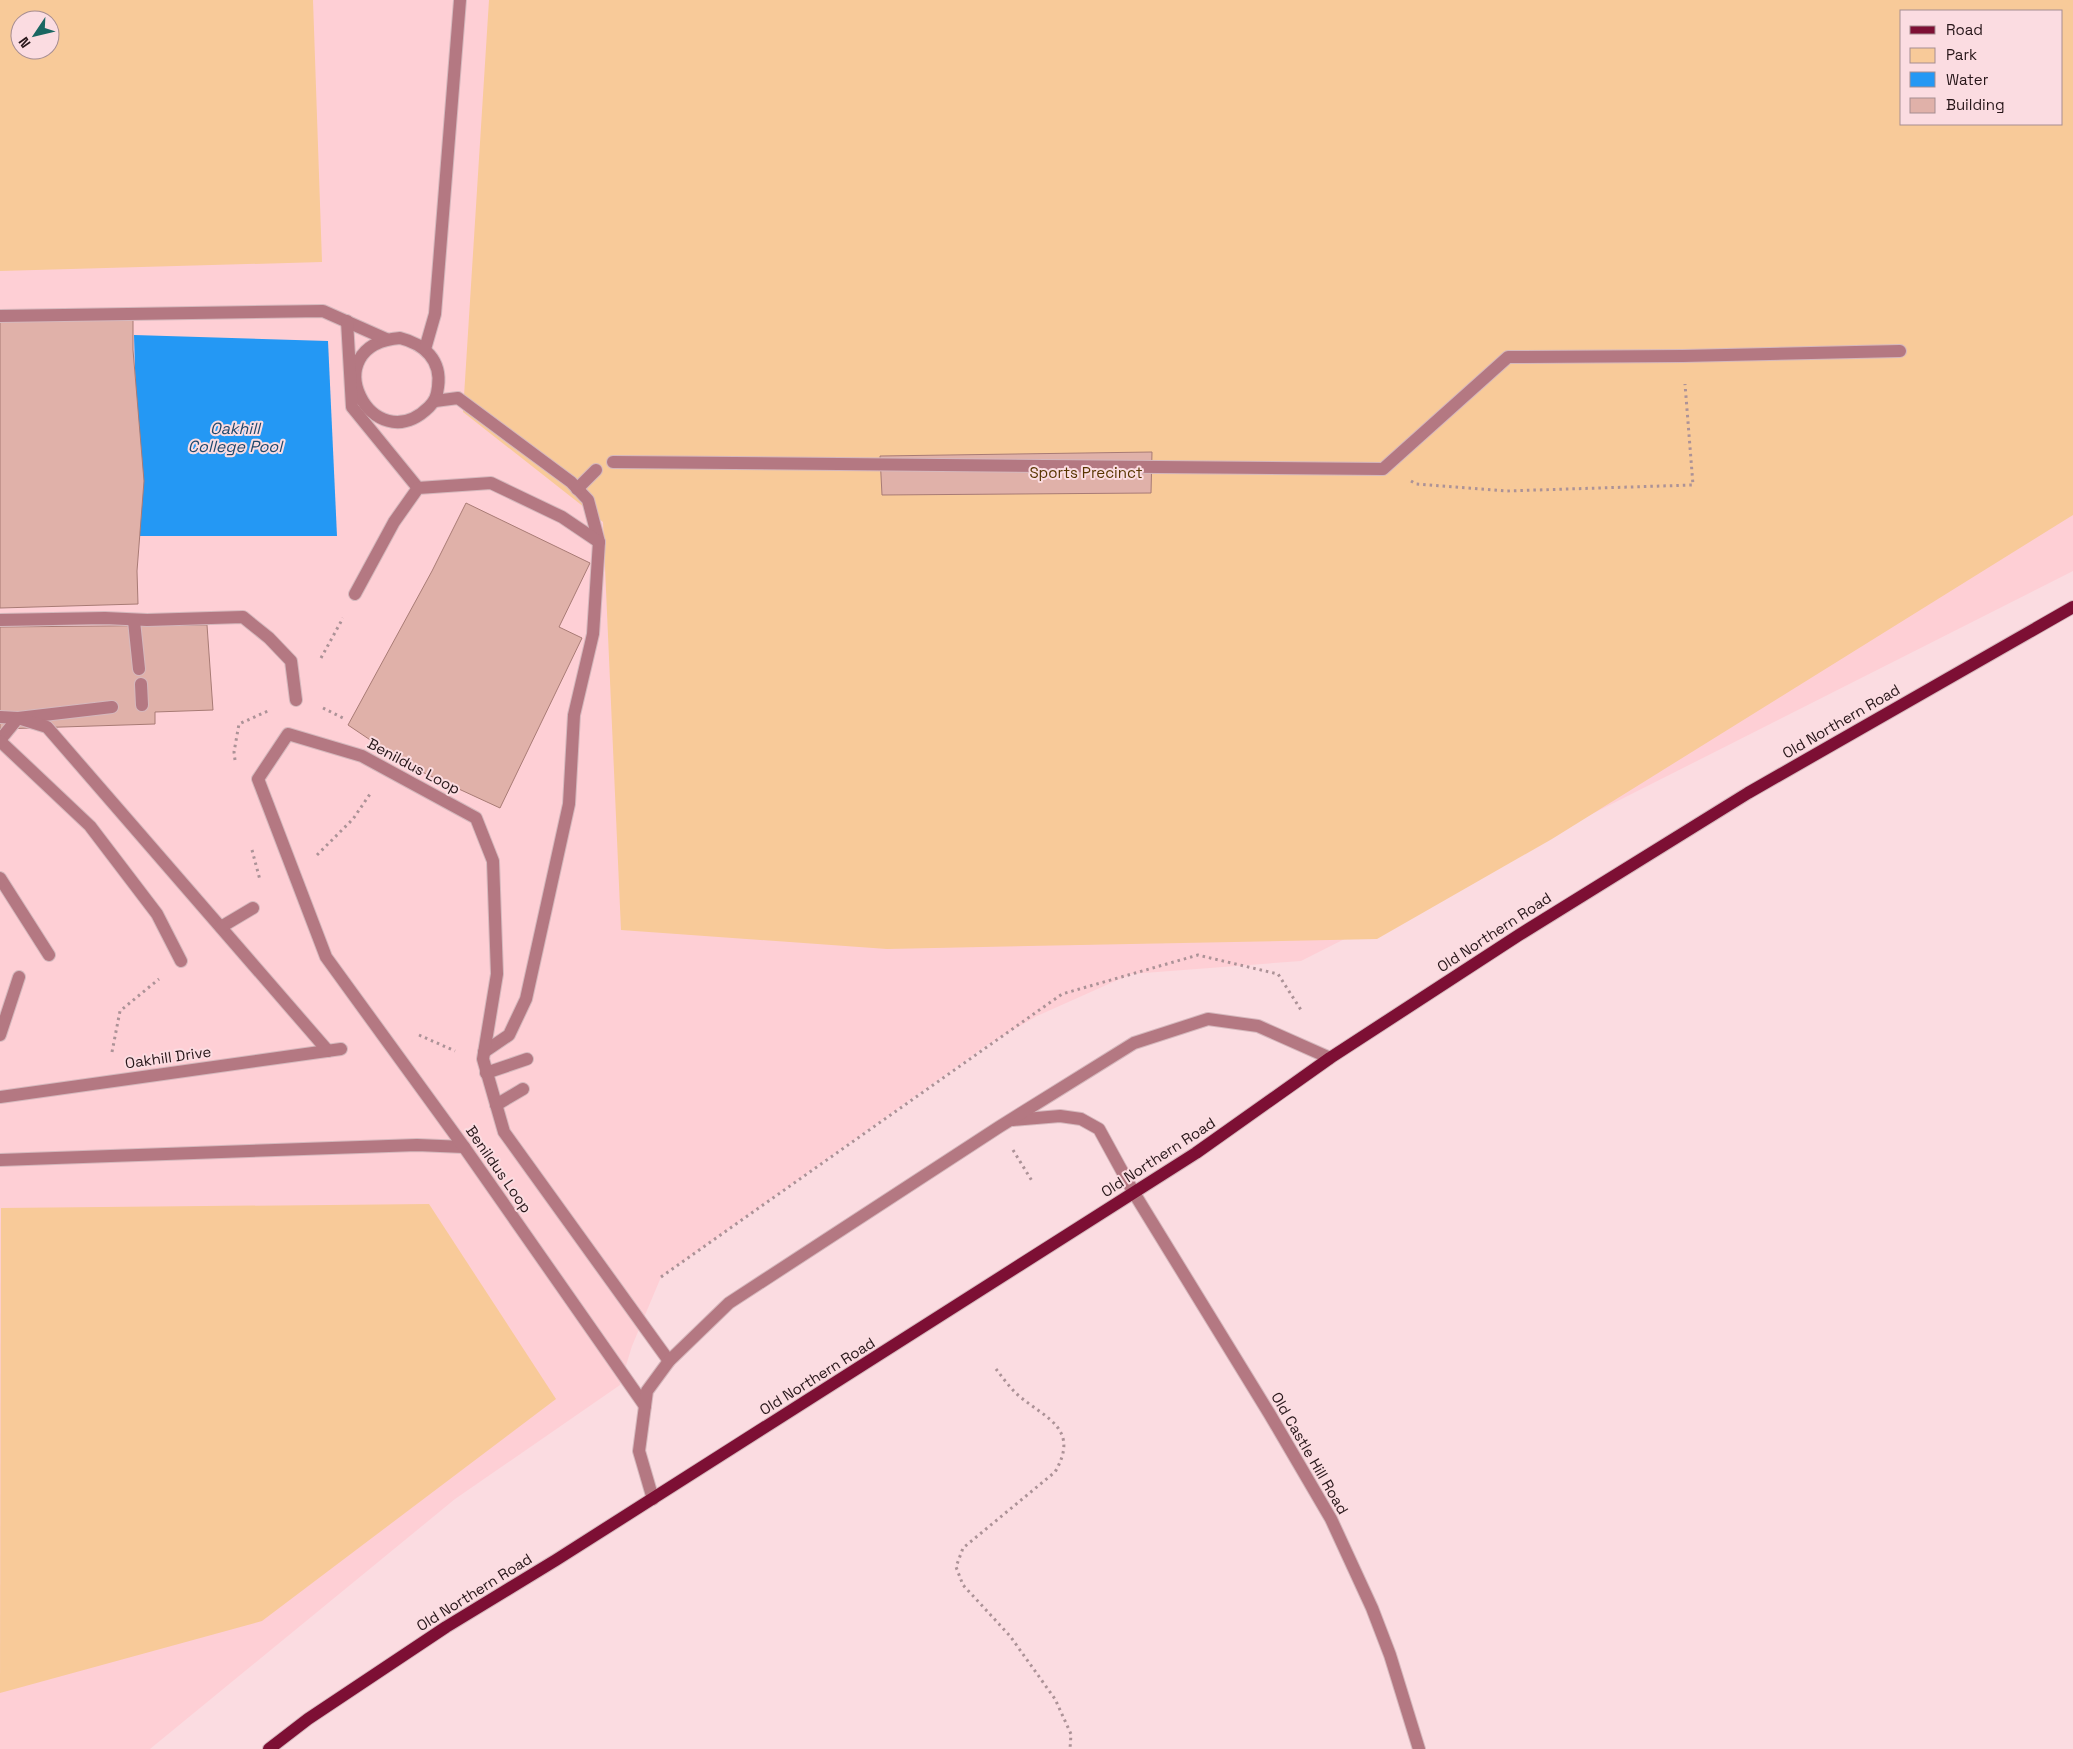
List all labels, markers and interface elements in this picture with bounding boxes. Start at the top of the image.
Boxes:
north arrow [10,10,60,60]
legend [1900,10,2063,125]
text: Road [1946,20,1983,39]
text: N [14,33,34,51]
text: Park [1946,45,1977,64]
text: Water [1946,70,1989,89]
text: Building [1946,95,2005,114]
water label: Oakhill College Pool [188,418,284,457]
park label: Sports Precinct [1029,463,1143,482]
street label: Old Northern Road [1779,680,1903,762]
street label: Benildus Loop [364,734,464,798]
street label: Old Northern Road [1433,888,1555,976]
street label: Oakhill Drive [124,1042,212,1072]
street label: Old Northern Road [1097,1113,1219,1201]
street label: Benildus Loop [462,1122,536,1216]
street label: Old Northern Road [756,1333,878,1419]
street label: Old Castle Hill Road [1267,1388,1353,1518]
street label: Old Northern Road [413,1549,535,1635]

